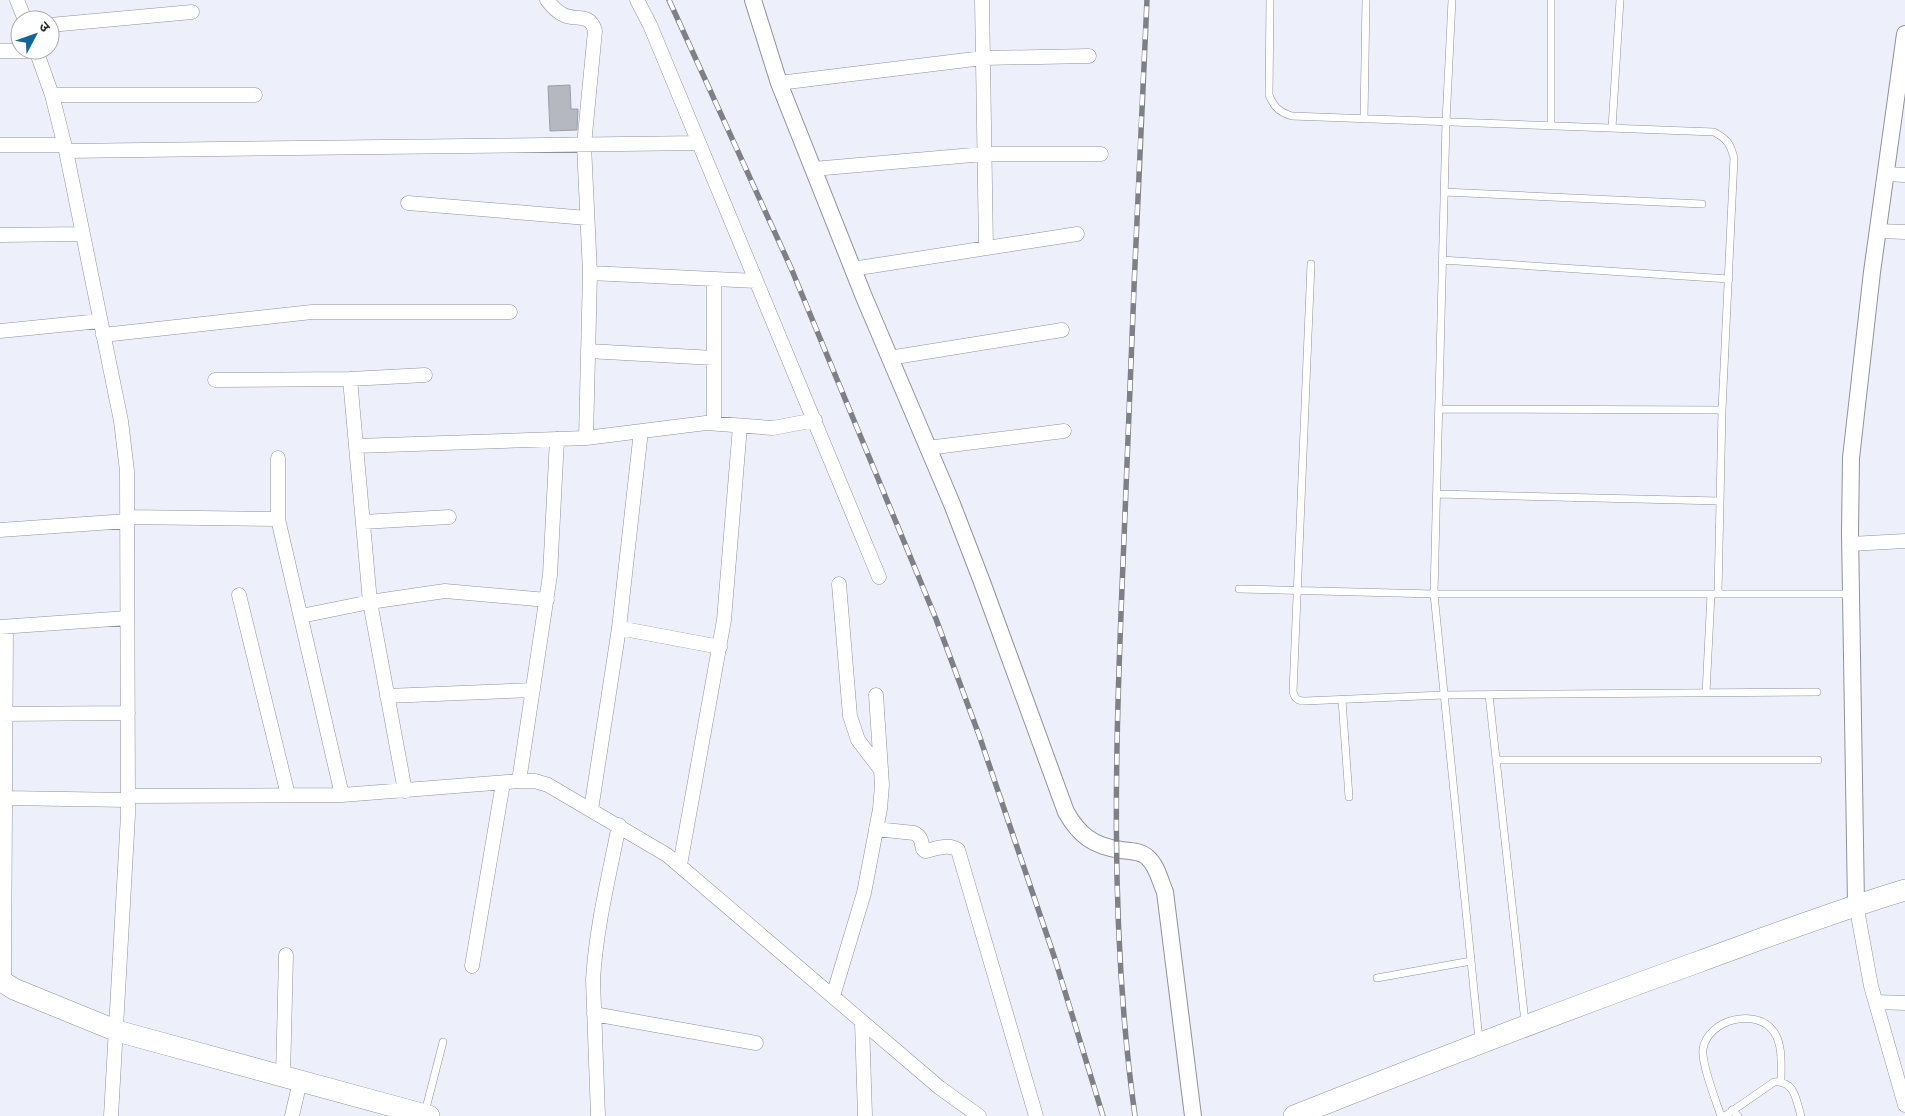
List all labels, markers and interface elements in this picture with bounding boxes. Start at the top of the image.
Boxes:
north arrow [10,10,60,60]
text: उ [35,18,54,36]

